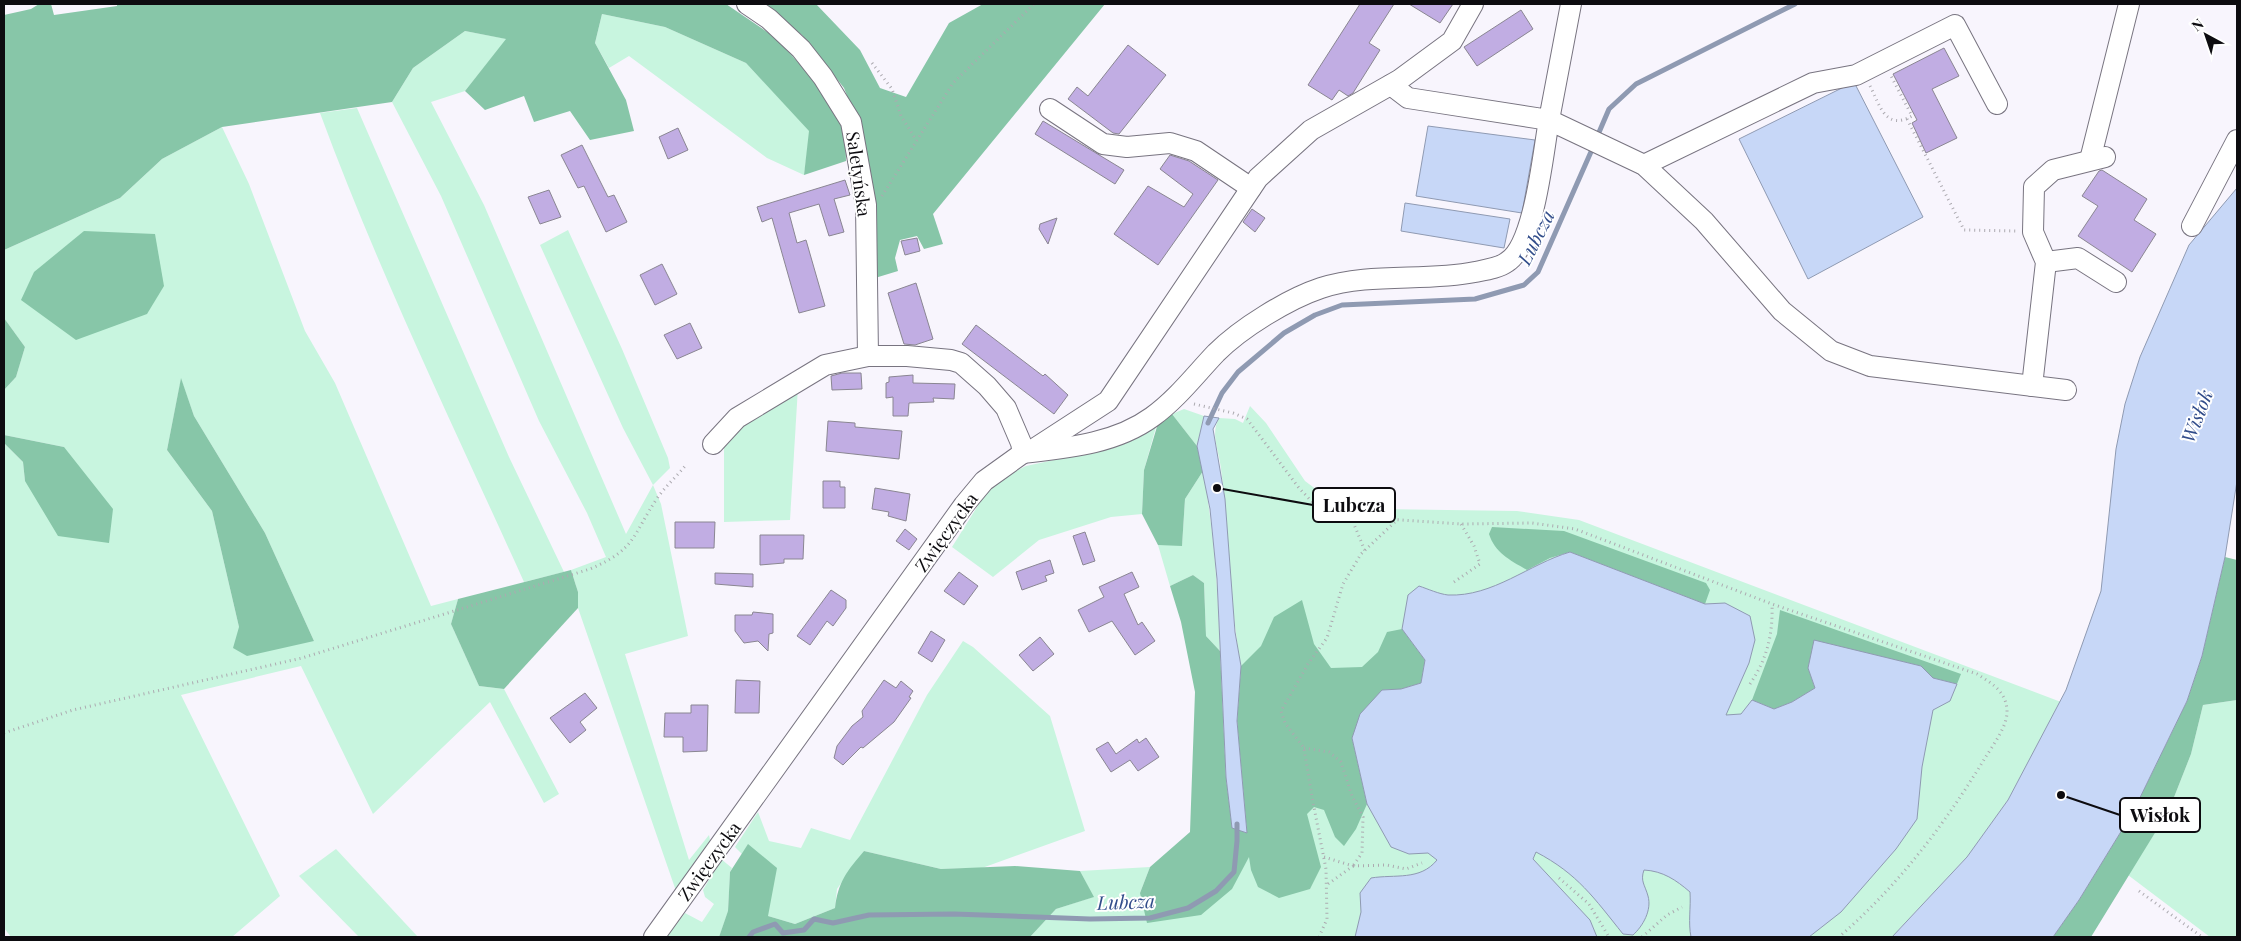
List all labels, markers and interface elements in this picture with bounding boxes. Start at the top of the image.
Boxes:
north arrow [2181,10,2231,60]
text: N [2187,14,2207,35]
street label: Saletyńska [841,130,877,218]
water label: Lubcza [1510,205,1560,270]
water label: Wisłok [2174,385,2218,446]
street label: Zwięczycka [909,488,983,576]
callout: Lubcza [1313,488,1395,522]
text: Lubcza [1323,491,1385,517]
callout: Wisłok [2120,798,2200,832]
text: Wisłok [2129,801,2191,827]
street label: Zwięczycka [672,817,746,905]
water label: Lubcza [1096,887,1156,915]

